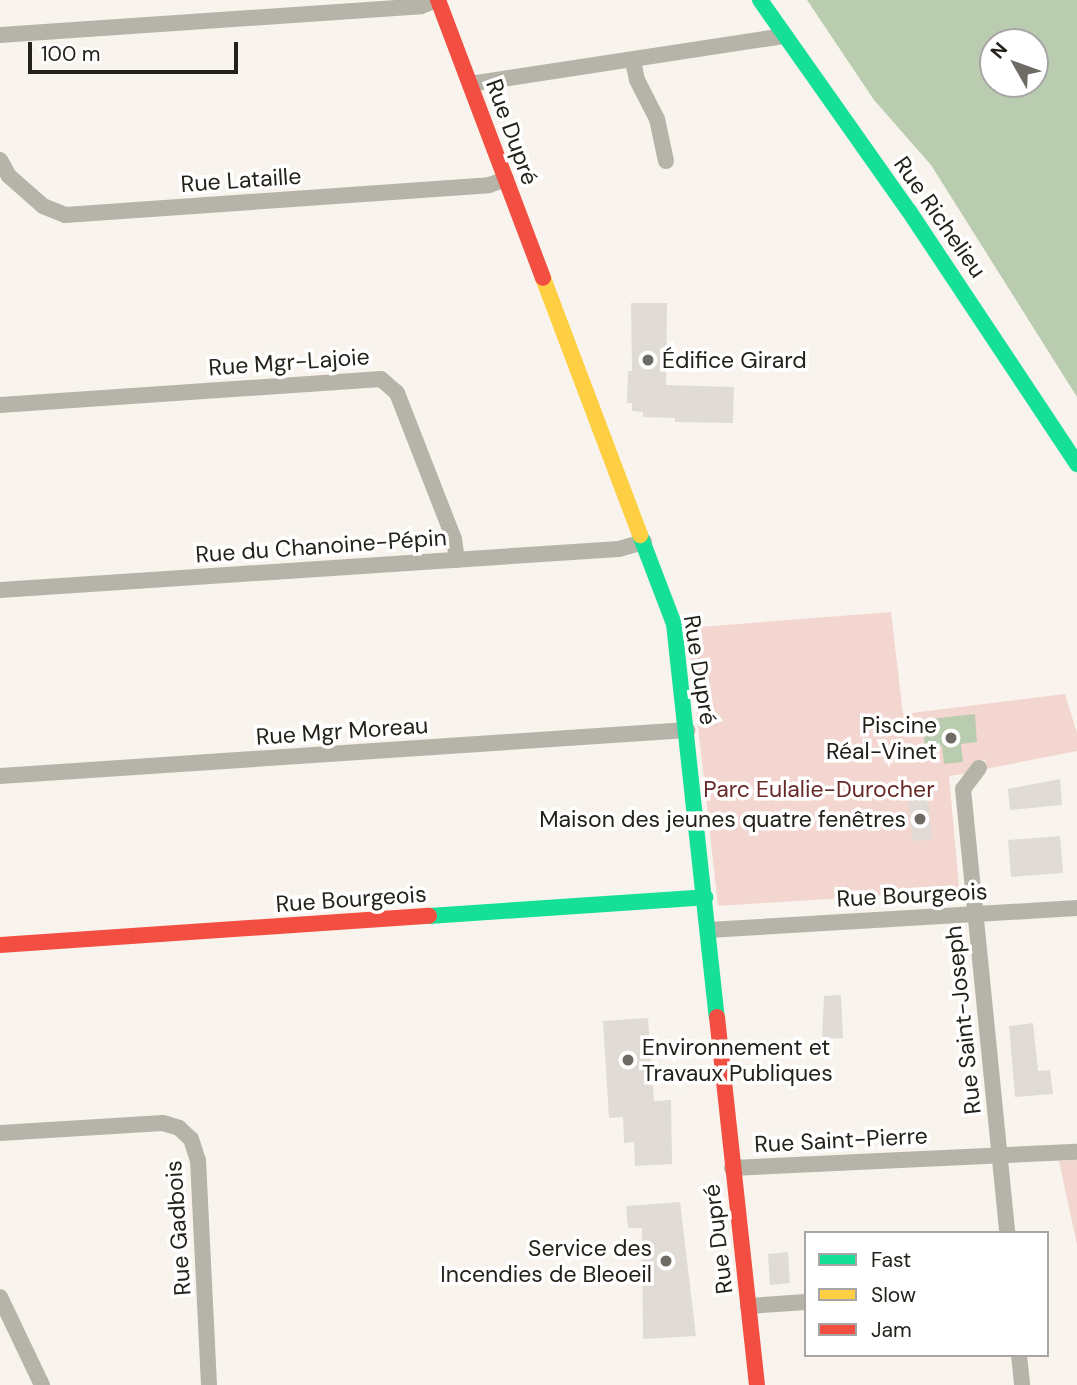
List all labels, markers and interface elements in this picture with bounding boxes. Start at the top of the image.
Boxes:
scale bar [32,28,242,72]
north arrow [979,28,1049,98]
text: N [985,37,1013,64]
text: 100 m [41,40,101,68]
street label: Rue Dupré [480,75,544,189]
street label: Rue Richelieu [888,151,992,283]
street label: Rue Lataille [180,162,302,198]
street label: Rue Mgr-Lajoie [207,343,371,381]
place label: Édifice Girard [662,346,807,374]
marker: Édifice Girard [640,352,656,368]
street label: Rue du Chanoine-Pépin [194,523,448,569]
street label: Rue Dupré [678,613,722,727]
street label: Rue Mgr Moreau [255,711,429,751]
place label: Piscine Réal-Vinet [826,711,937,765]
marker: Piscine Réal-Vinet [943,730,959,746]
park label: Parc Eulalie-Durocher [703,775,935,803]
place label: Maison des jeunes quatre fenêtres [539,805,906,833]
marker: Maison des jeunes quatre fenêtres [912,811,928,827]
street label: Rue Bourgeois [836,877,988,913]
street label: Rue Bourgeois [275,880,427,918]
street label: Rue Saint-Joseph [939,924,987,1116]
place label: Environnement et Travaux Publiques [642,1033,833,1087]
marker: Environnement et Travaux Publiques [620,1052,636,1068]
street label: Rue Saint-Pierre [754,1122,928,1158]
street label: Rue Gadbois [160,1159,196,1297]
street label: Rue Dupré [698,1182,738,1296]
legend [804,1231,1049,1357]
place label: Service des Incendies de Bleoeil [440,1234,652,1288]
text: Fast [871,1246,911,1274]
marker: Service des Incendies de Bleoeil [658,1253,674,1269]
text: Slow [871,1281,916,1309]
text: Jam [871,1316,912,1344]

